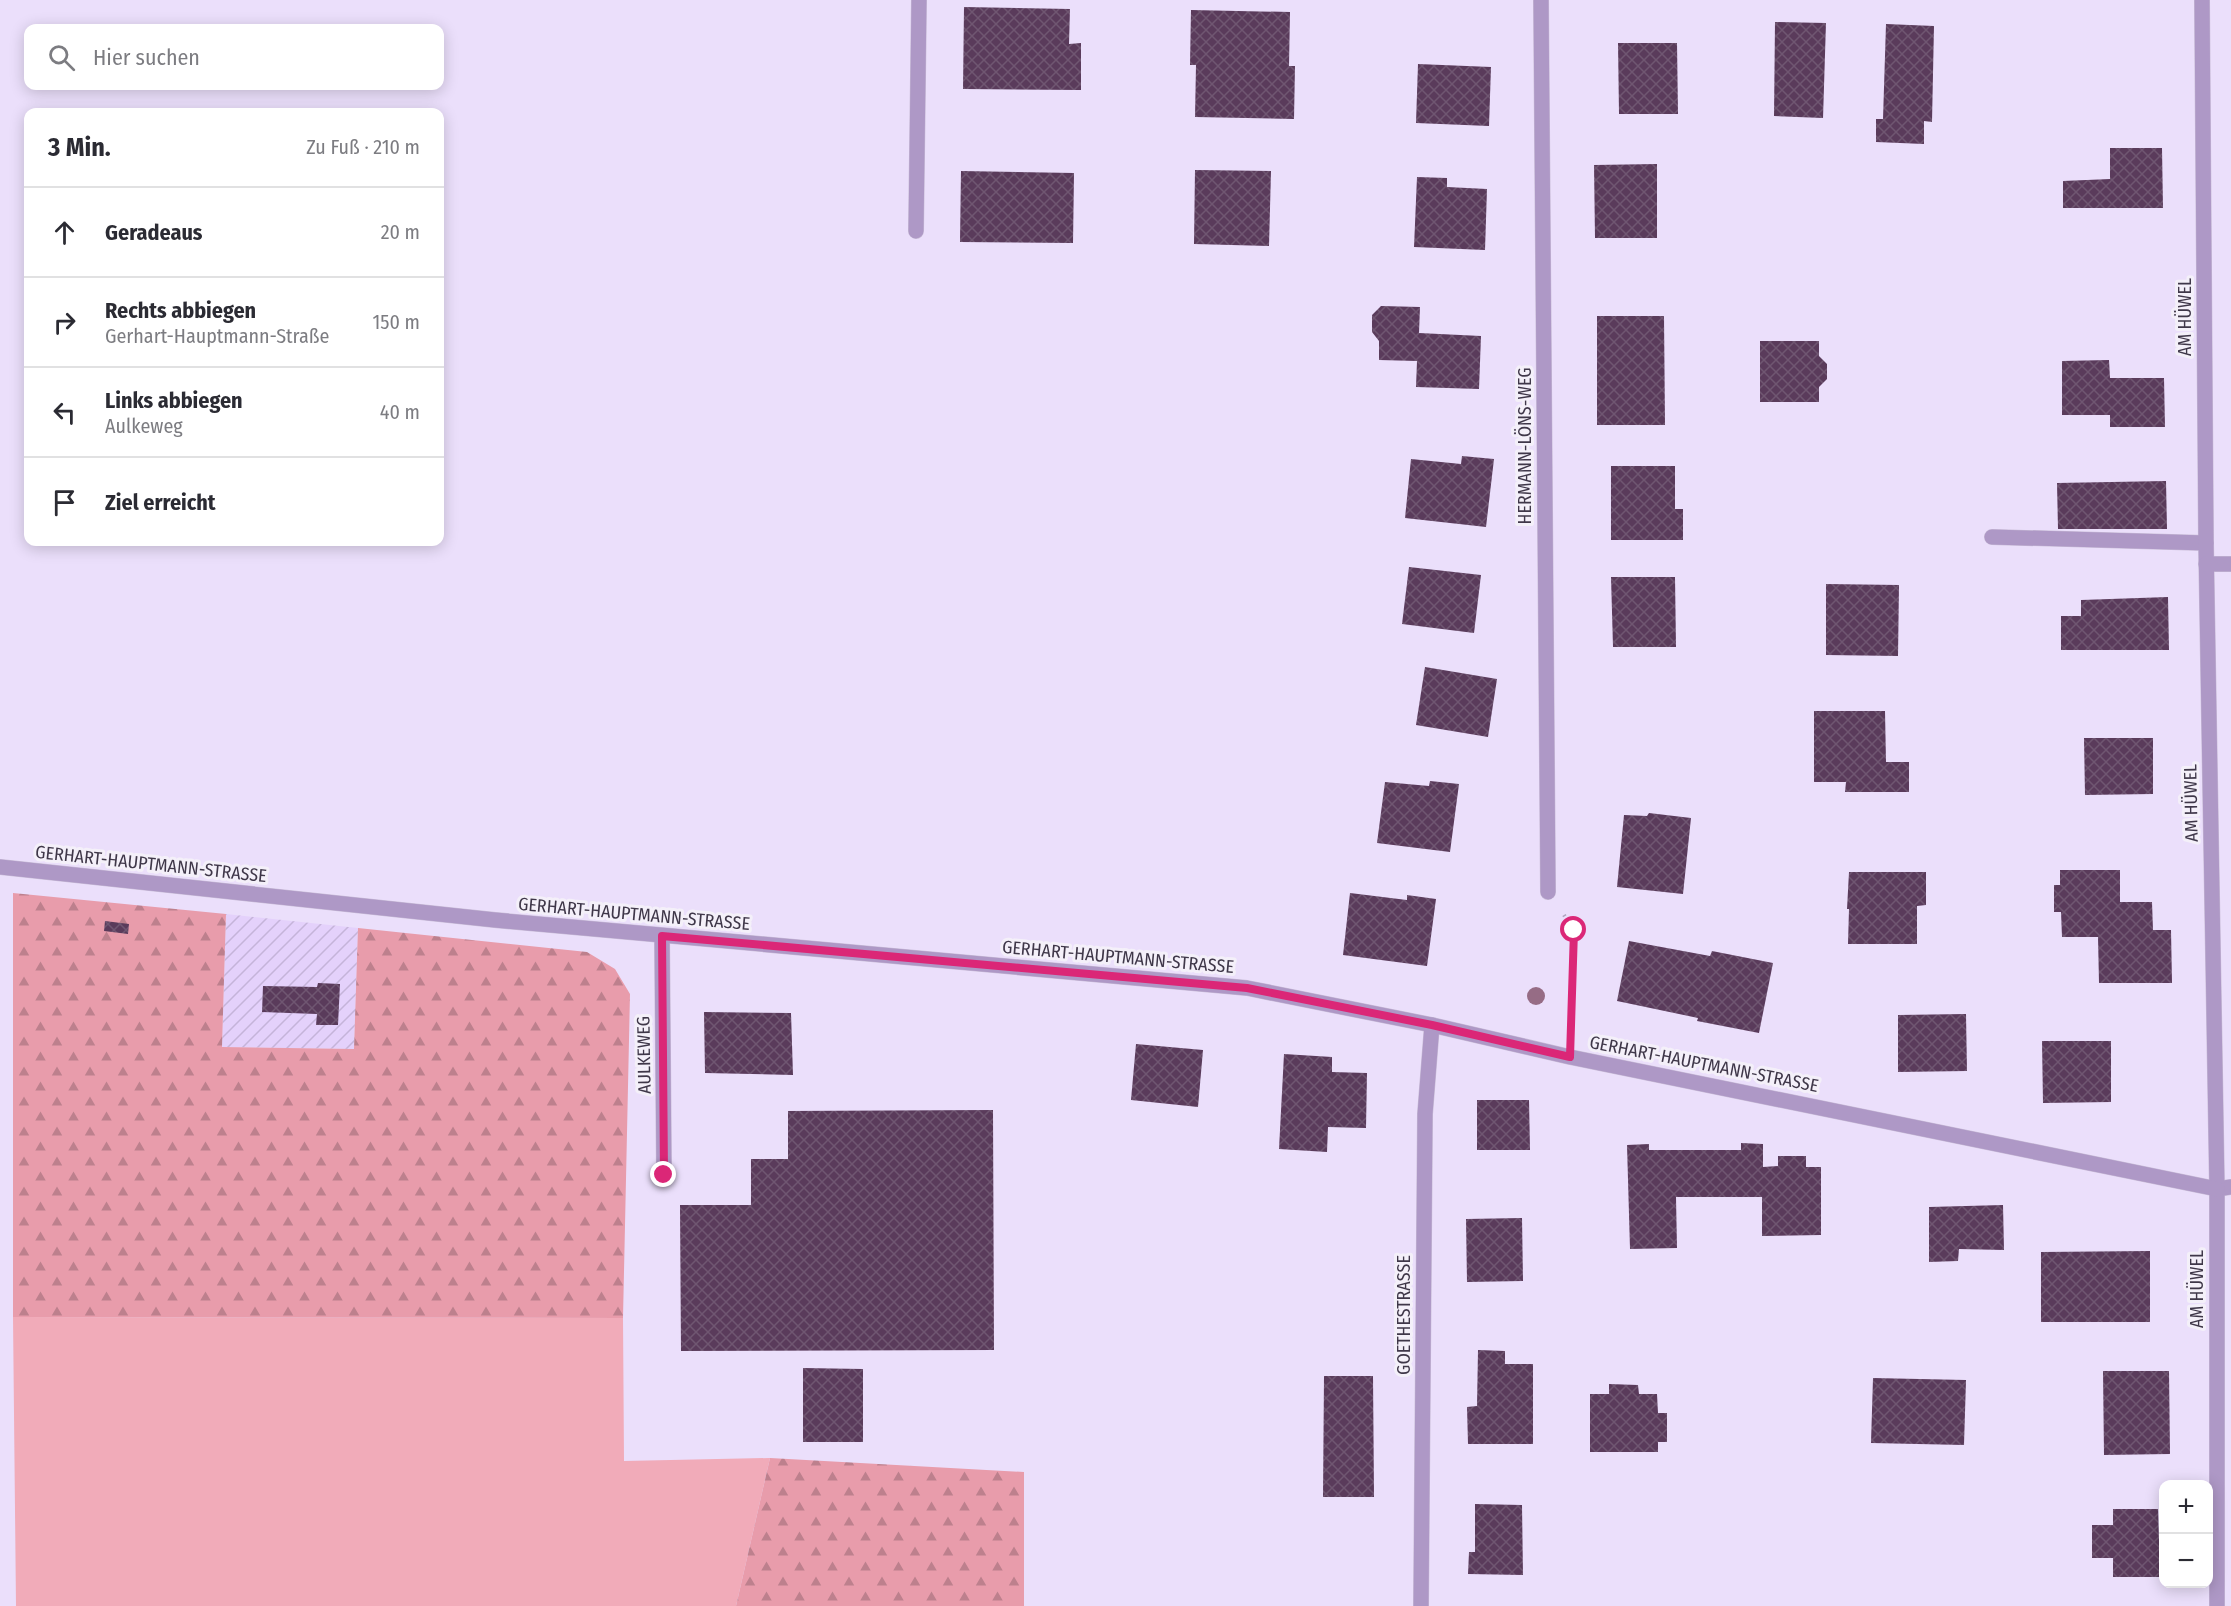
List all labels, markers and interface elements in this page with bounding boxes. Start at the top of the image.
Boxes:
search box [24,24,444,90]
icon: search [45,41,78,74]
text: Hier suchen [93,44,200,71]
text: 3 Min. [48,132,111,163]
text: Zu Fuß · 210 m [306,135,420,159]
icon: ahead [48,216,81,249]
text: Geradeaus [105,219,202,246]
text: 20 m [381,220,420,244]
street label: AM HÜWEL [2174,278,2196,356]
text: Rechts abbiegen [105,297,256,324]
icon: right [48,306,81,339]
text: 150 m [373,310,420,334]
text: Gerhart-Hauptmann-Straße [105,324,329,348]
street label: HERMANN-LÖNS-WEG [1514,368,1536,524]
text: Links abbiegen [105,387,243,414]
icon: left [48,396,81,429]
text: 40 m [380,400,420,424]
text: Aulkeweg [105,414,183,438]
icon: arrive [48,486,81,519]
text: Ziel erreicht [105,489,216,516]
street label: AM HÜWEL [2179,764,2203,842]
street label: GERHART-HAUPTMANN-STRASSE [34,841,268,887]
street label: GERHART-HAUPTMANN-STRASSE [517,893,751,935]
route start [1560,916,1586,942]
street label: GERHART-HAUPTMANN-STRASSE [1001,936,1235,978]
street label: AULKEWEG [632,1016,656,1094]
street label: GERHART-HAUPTMANN-STRASSE [1588,1031,1820,1097]
route end [650,1161,676,1187]
street label: AM HÜWEL [2186,1250,2208,1328]
street label: GOETHESTRASSE [1393,1255,1415,1375]
map controls [2159,1480,2213,1588]
button: + [2159,1480,2213,1534]
button: − [2159,1534,2213,1588]

